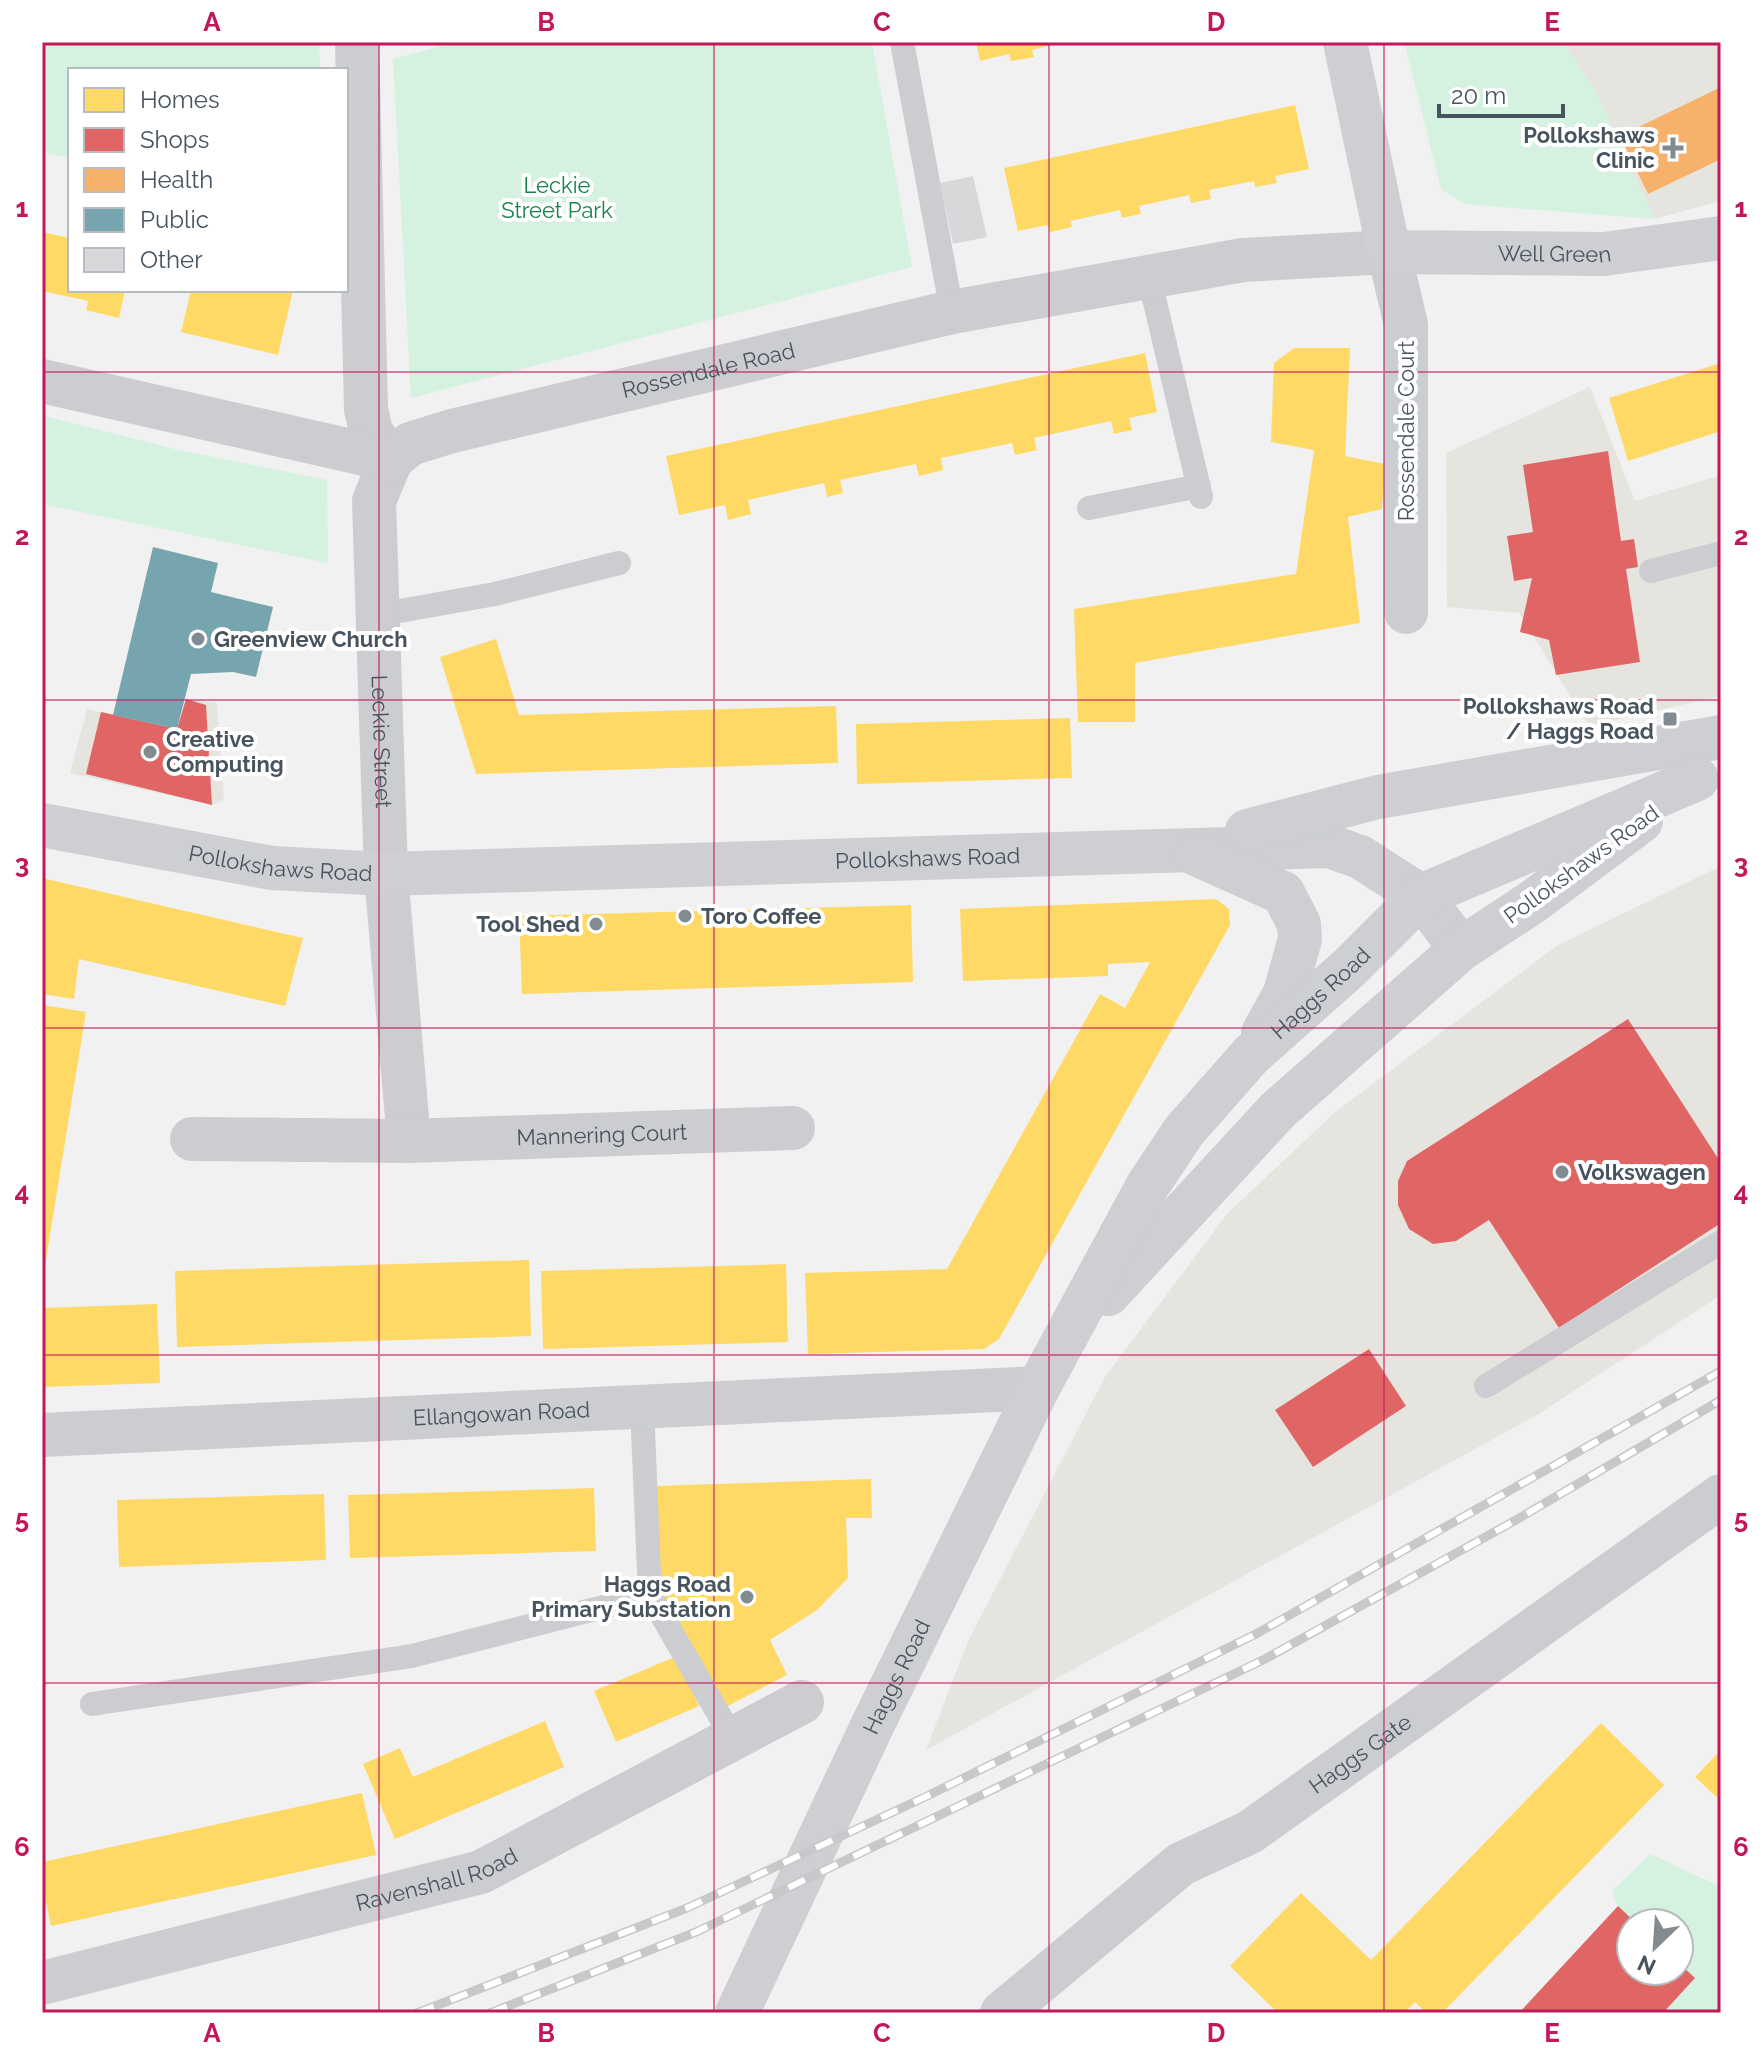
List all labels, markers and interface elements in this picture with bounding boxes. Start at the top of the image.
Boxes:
text: A [203,7,221,37]
text: B [537,7,555,37]
text: C [873,7,891,37]
text: D [1207,7,1225,37]
text: E [1544,7,1560,37]
legend [68,68,348,292]
scale bar [1439,68,1563,118]
text: 20 m [1451,81,1506,110]
text: Homes [140,85,220,114]
place label: Pollokshaws Clinic [1523,122,1655,173]
text: Shops [140,125,209,154]
marker: Pollokshaws Clinic [1662,137,1684,159]
text: Health [140,165,213,194]
park label: Leckie Street Park [501,172,613,223]
text: 1 [16,193,29,223]
text: 1 [1735,193,1748,223]
text: Public [140,205,209,234]
street label: Well Green [1498,240,1613,268]
text: Other [140,245,203,274]
street label: Rossendale Road [619,337,797,403]
street label: Rossendale Court [1393,340,1419,521]
text: 2 [15,521,29,551]
text: 2 [1734,521,1748,551]
place label: Greenview Church [214,626,408,652]
marker: Greenview Church [189,630,207,648]
street label: Leckie Street [367,674,397,809]
place label: Pollokshaws Road / Haggs Road [1463,693,1654,744]
marker: Pollokshaws Road / Haggs Road [1661,710,1679,728]
place label: Creative Computing [166,726,284,777]
marker: Creative Computing [141,743,159,761]
street label: Pollokshaws Road [1499,799,1663,929]
street label: Pollokshaws Road [187,840,373,886]
street label: Pollokshaws Road [835,842,1021,874]
text: 3 [15,849,29,879]
text: 3 [1734,849,1748,879]
place label: Toro Coffee [701,903,821,929]
marker: Toro Coffee [676,907,694,925]
place label: Tool Shed [476,911,580,937]
marker: Tool Shed [587,915,605,933]
street label: Haggs Road [1266,942,1375,1044]
street label: Mannering Court [516,1119,688,1150]
place label: Volkswagen [1578,1159,1706,1185]
marker: Volkswagen [1553,1163,1571,1181]
text: 4 [15,1177,29,1207]
text: 4 [1734,1177,1748,1207]
street label: Ellangowan Road [412,1396,591,1430]
text: 5 [15,1504,29,1534]
text: 5 [1734,1504,1748,1534]
place label: Haggs Road Primary Substation [531,1571,731,1622]
marker: Haggs Road Primary Substation [738,1588,756,1606]
street label: Haggs Road [857,1615,935,1738]
street label: Haggs Gate [1304,1708,1416,1799]
text: 6 [14,1832,30,1862]
text: 6 [1733,1832,1749,1862]
street label: Ravenshall Road [353,1842,522,1916]
north arrow [1615,1907,1695,1987]
text: N [1633,1950,1660,1980]
text: A [203,2018,221,2048]
text: B [537,2018,555,2048]
text: C [873,2018,891,2048]
text: D [1207,2018,1225,2048]
text: E [1544,2018,1560,2048]

